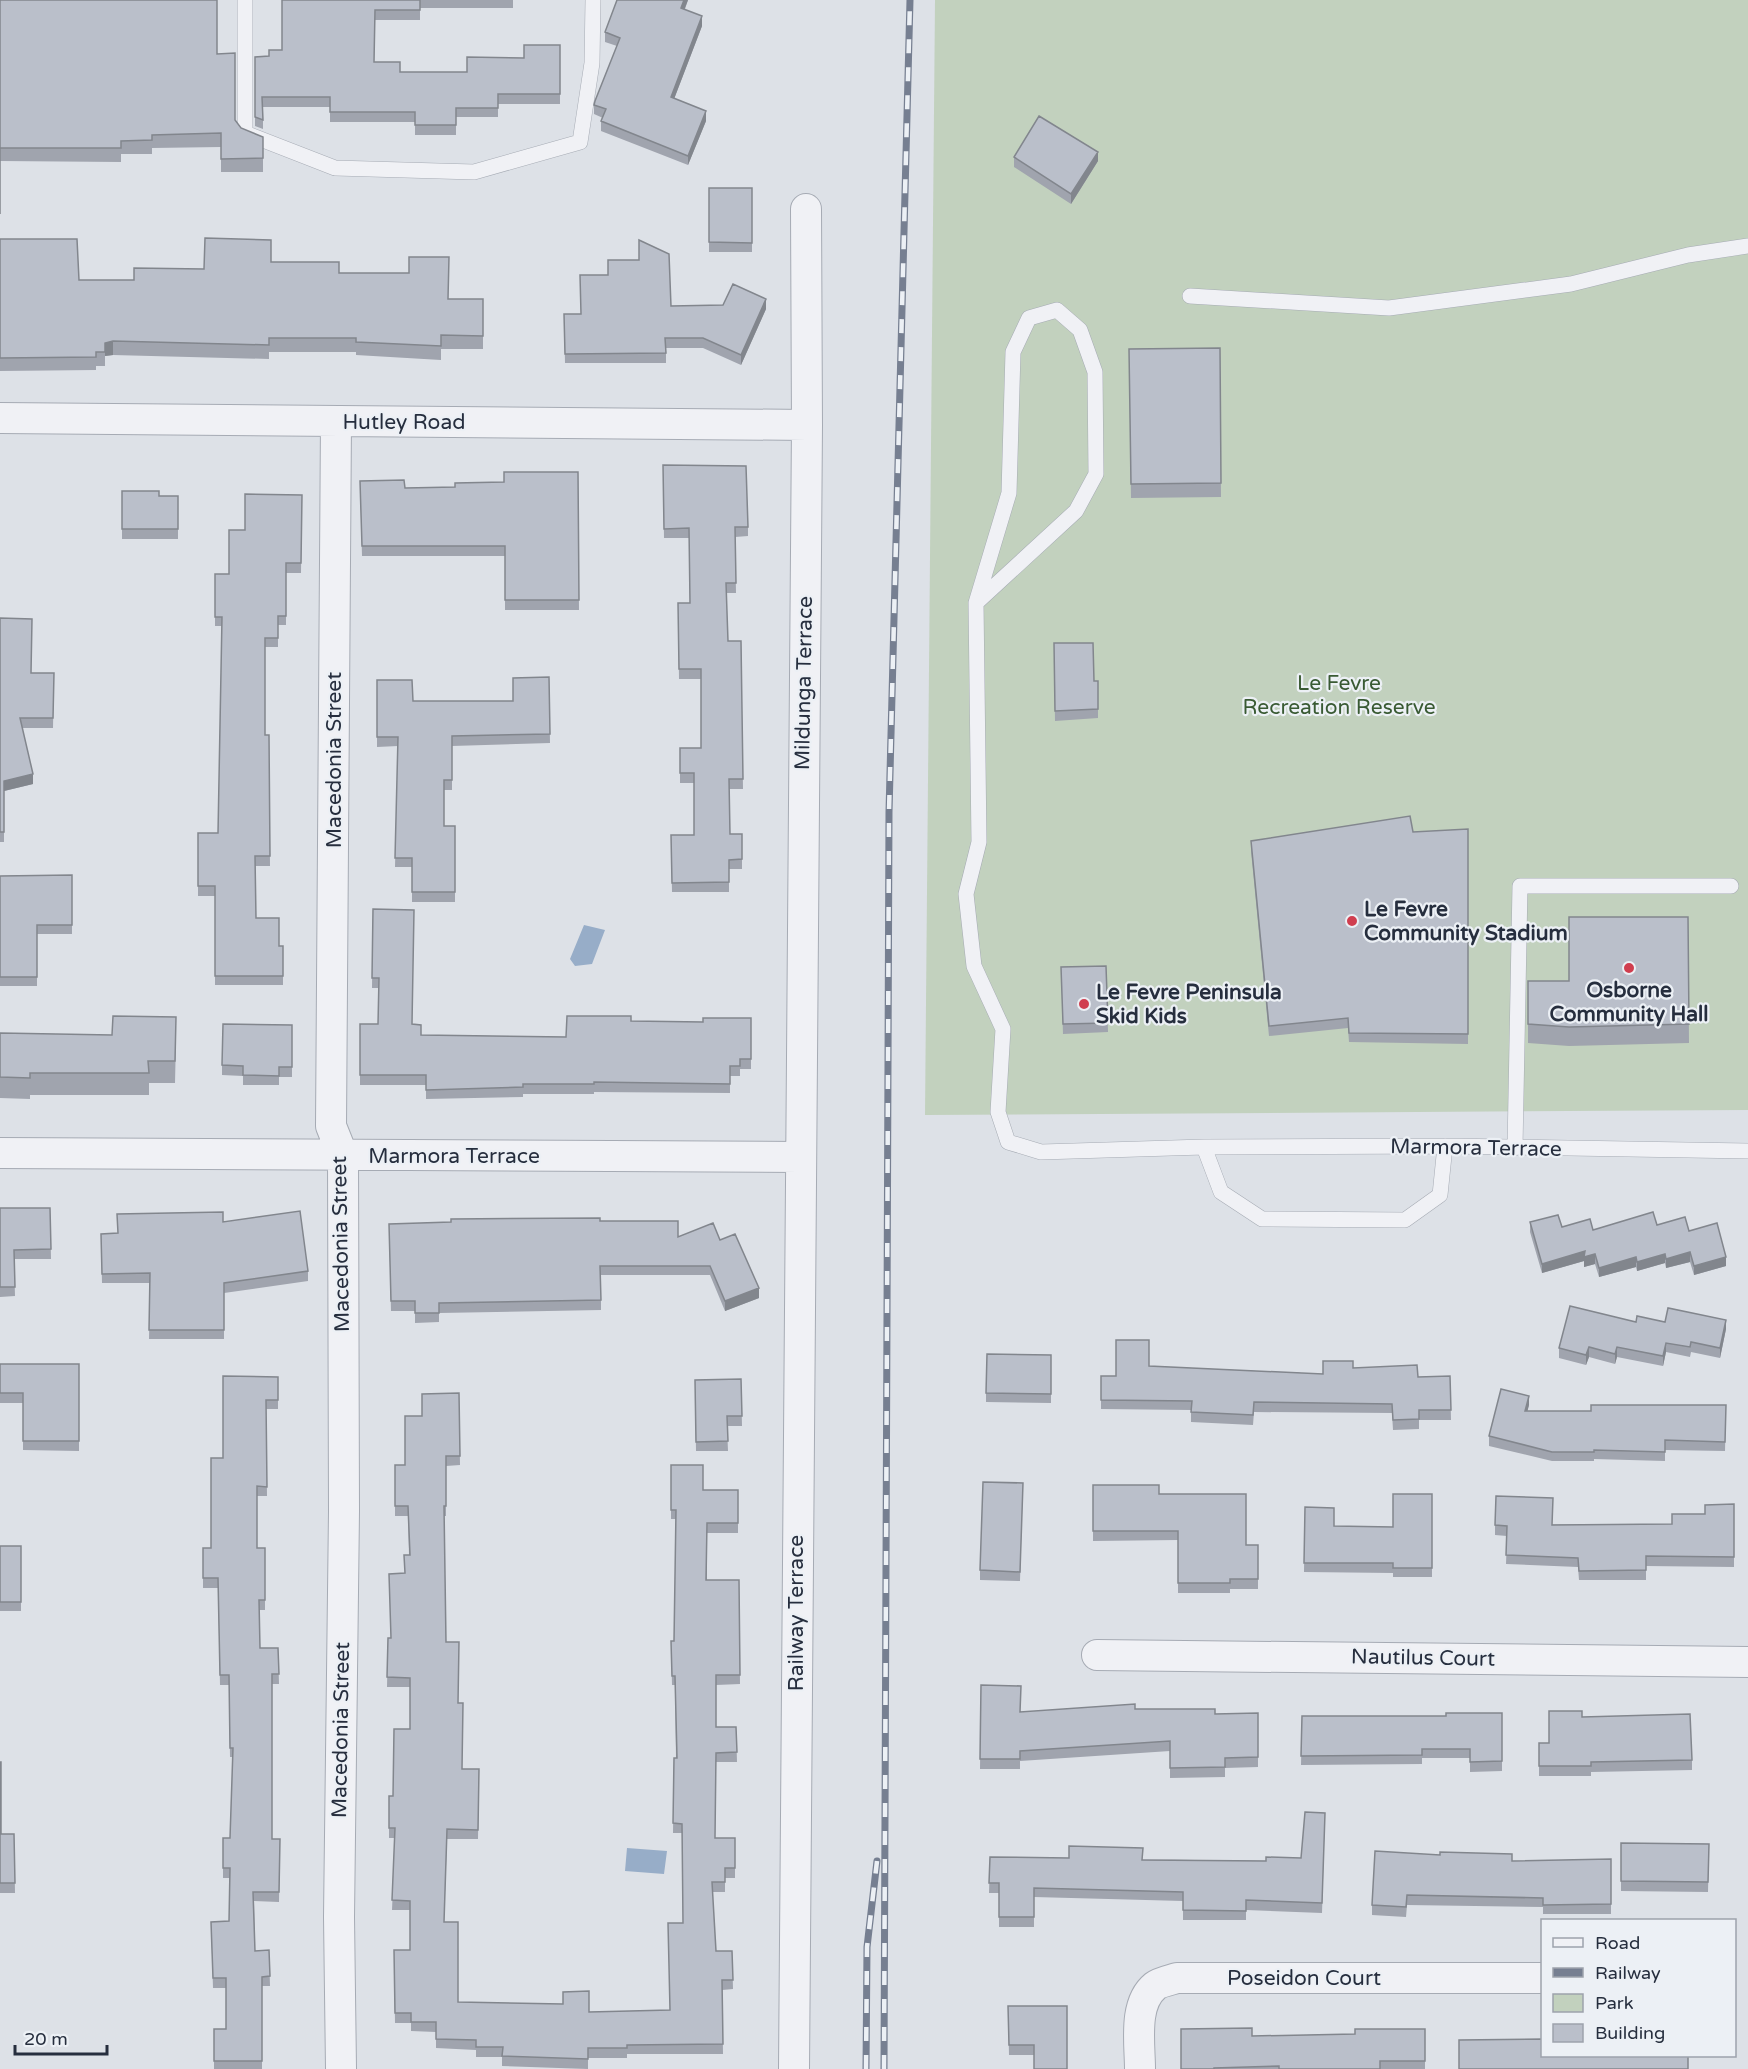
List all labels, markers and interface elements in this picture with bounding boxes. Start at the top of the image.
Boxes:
street label: Hutley Road [343,410,465,435]
street label: Mildunga Terrace [790,596,818,770]
park label: Le Fevre Recreation Reserve [1242,671,1436,720]
street label: Macedonia Street [322,672,347,848]
place label: Le Fevre Community Stadium [1364,897,1568,946]
marker: Le Fevre Community Stadium [1345,914,1359,928]
marker: Osborne Community Hall [1622,961,1636,975]
place label: Osborne Community Hall [1549,978,1709,1027]
place label: Le Fevre Peninsula Skid Kids [1096,980,1282,1029]
marker: Le Fevre Peninsula Skid Kids [1077,997,1091,1011]
street label: Marmora Terrace [1390,1134,1562,1162]
street label: Marmora Terrace [368,1144,540,1169]
street label: Macedonia Street [327,1156,355,1332]
street label: Railway Terrace [784,1535,809,1691]
street label: Macedonia Street [327,1642,355,1818]
street label: Nautilus Court [1351,1644,1495,1672]
legend [1541,1919,1736,2057]
text: Road [1595,1932,1640,1954]
text: Railway [1595,1962,1661,1984]
street label: Poseidon Court [1227,1966,1381,1991]
text: Park [1595,1992,1634,2014]
scale bar [15,2018,106,2056]
text: Building [1595,2022,1665,2044]
text: 20 m [24,2028,68,2050]

